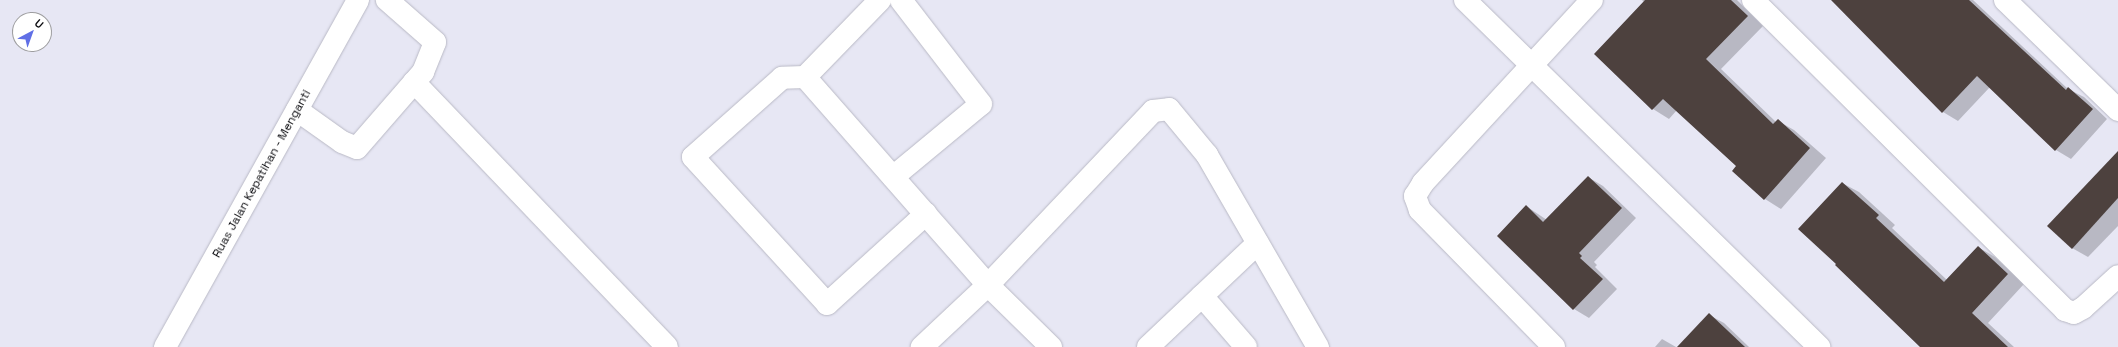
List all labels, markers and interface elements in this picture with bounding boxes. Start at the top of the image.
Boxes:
north arrow [12,12,52,52]
text: U [32,16,47,31]
street label: Ruas Jalan Kepatihan - Menganti [210,87,314,261]

